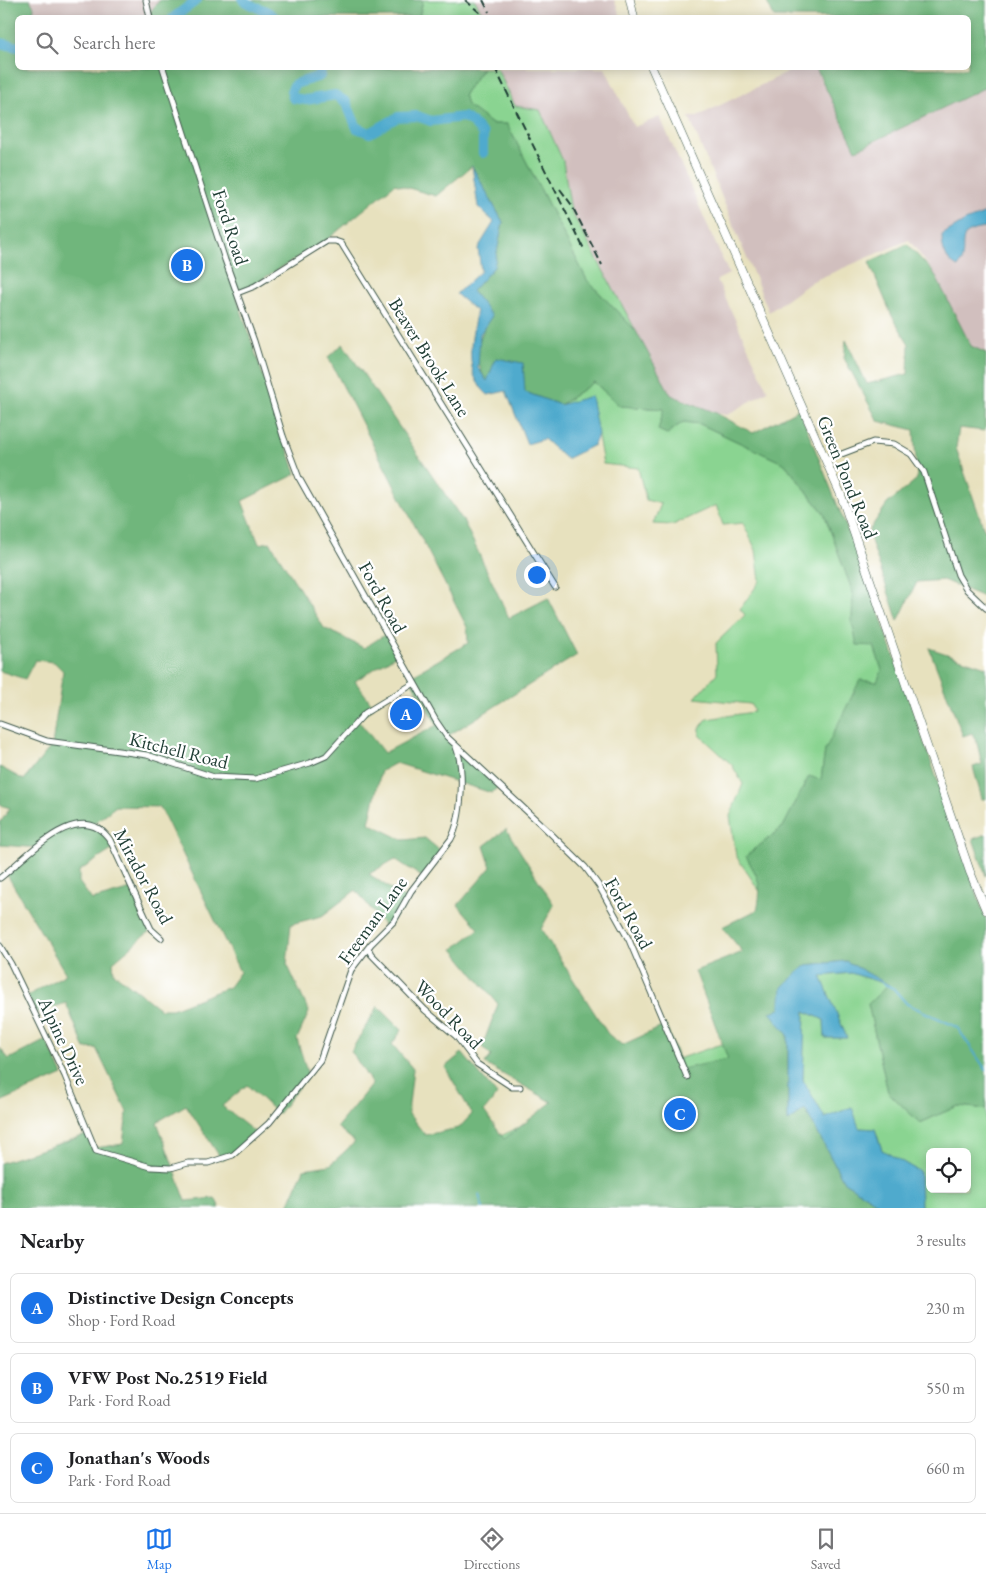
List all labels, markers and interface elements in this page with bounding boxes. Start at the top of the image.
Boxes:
search box [15,15,971,70]
icon: search [33,29,61,57]
text: Search here [73,30,155,55]
street label: Ford Road [207,186,255,269]
pin: B [171,246,203,284]
street label: Beaver Brook Lane [383,293,476,422]
street label: Green Pond Road [811,412,884,543]
street label: Ford Road [353,557,413,638]
your location [524,562,550,588]
pin: A [390,695,422,733]
street label: Kitchell Road [127,726,231,775]
street label: Mirador Road [108,824,179,929]
street label: Freeman Lane [332,871,413,969]
street label: Ford Road [599,873,659,954]
street label: Wood Road [409,974,488,1055]
street label: Alpine Drive [32,992,95,1089]
pin: C [664,1095,696,1133]
map controls [926,1148,971,1193]
button: locate [926,1148,971,1193]
text: Nearby [20,1227,84,1254]
text: 3 results [916,1230,966,1251]
text: Distinctive Design Concepts [68,1285,294,1310]
text: A [31,1298,43,1319]
text: 230 m [926,1298,965,1319]
text: Shop · Ford Road [68,1310,175,1331]
text: VFW Post No.2519 Field [68,1365,268,1390]
text: B [32,1378,42,1399]
text: 550 m [926,1378,965,1399]
text: Park · Ford Road [68,1390,171,1411]
text: Jonathan's Woods [68,1445,210,1470]
text: C [31,1458,43,1479]
text: 660 m [926,1458,965,1479]
text: Park · Ford Road [68,1470,171,1491]
tab: Map [145,1525,173,1573]
tab: Directions [464,1525,520,1573]
tab: Saved [811,1525,841,1573]

